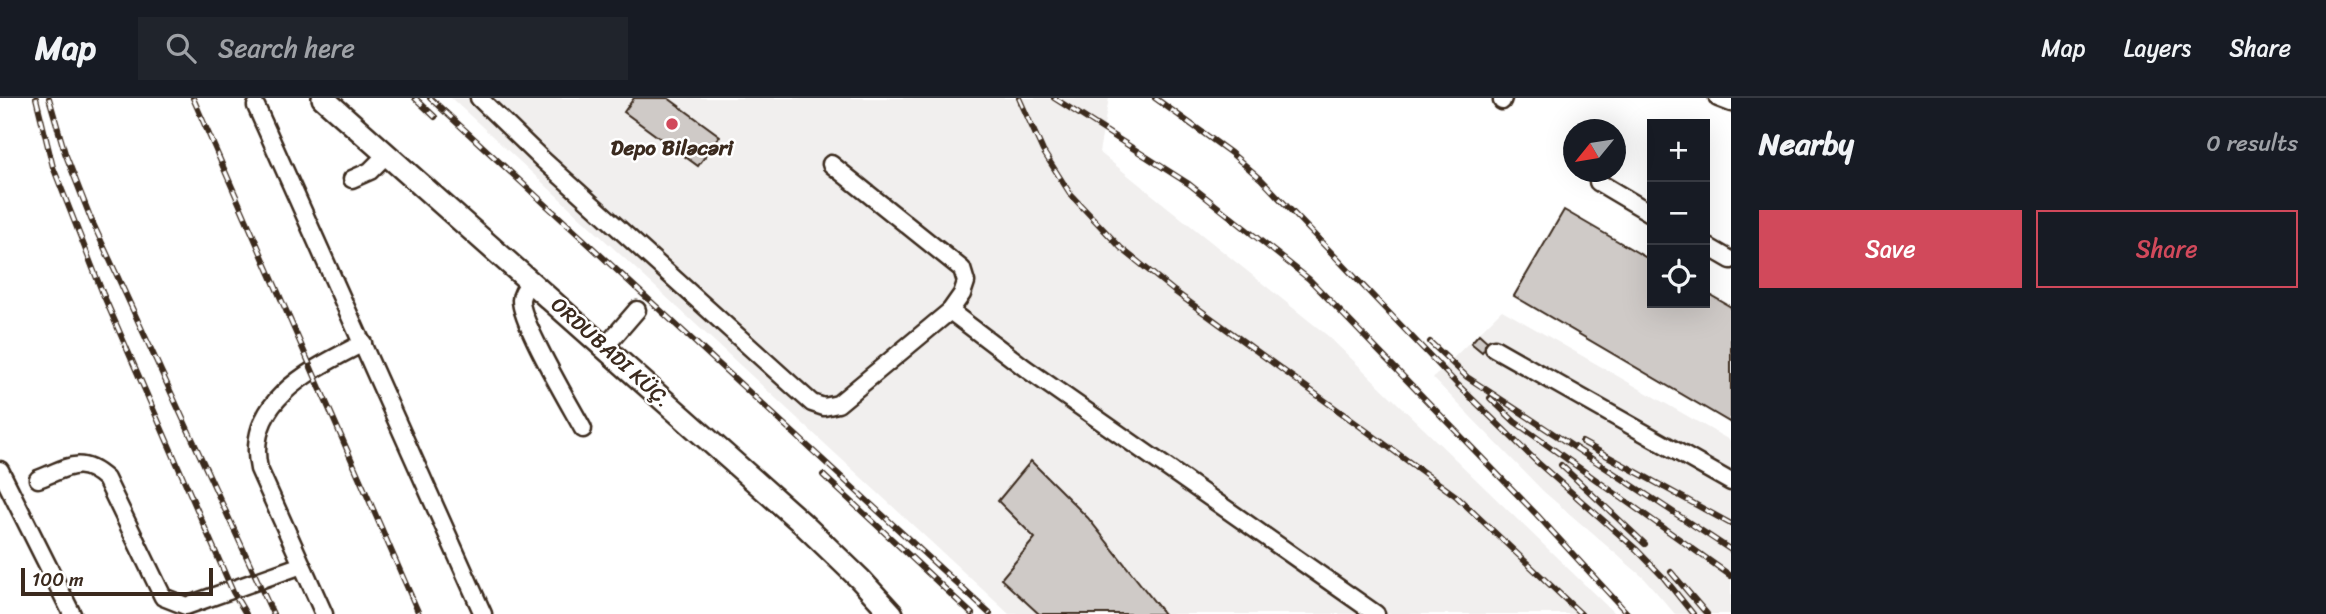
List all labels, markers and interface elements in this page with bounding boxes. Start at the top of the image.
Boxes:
search box [138,17,628,80]
text: Map [35,19,96,77]
text: Search here [218,25,355,71]
text: Map [2041,27,2086,69]
text: Layers [2124,27,2191,69]
text: Share [2229,27,2291,69]
icon: search [162,29,200,67]
marker: Depo Biləcəri [664,116,680,132]
text: Nearby [1759,117,1854,171]
north arrow [1563,119,1626,182]
map controls [1647,119,1710,308]
button: + [1647,119,1710,182]
text: 0 results [2206,123,2298,164]
place label: Depo Biləcəri [611,129,734,167]
button: − [1647,182,1710,245]
button: Save [1759,210,2022,288]
button: Share [2036,210,2298,288]
button: locate [1647,245,1710,308]
street label: ORDUBADI KÜÇ. [542,287,680,417]
text: 100 m [32,563,84,596]
scale bar [21,565,214,597]

